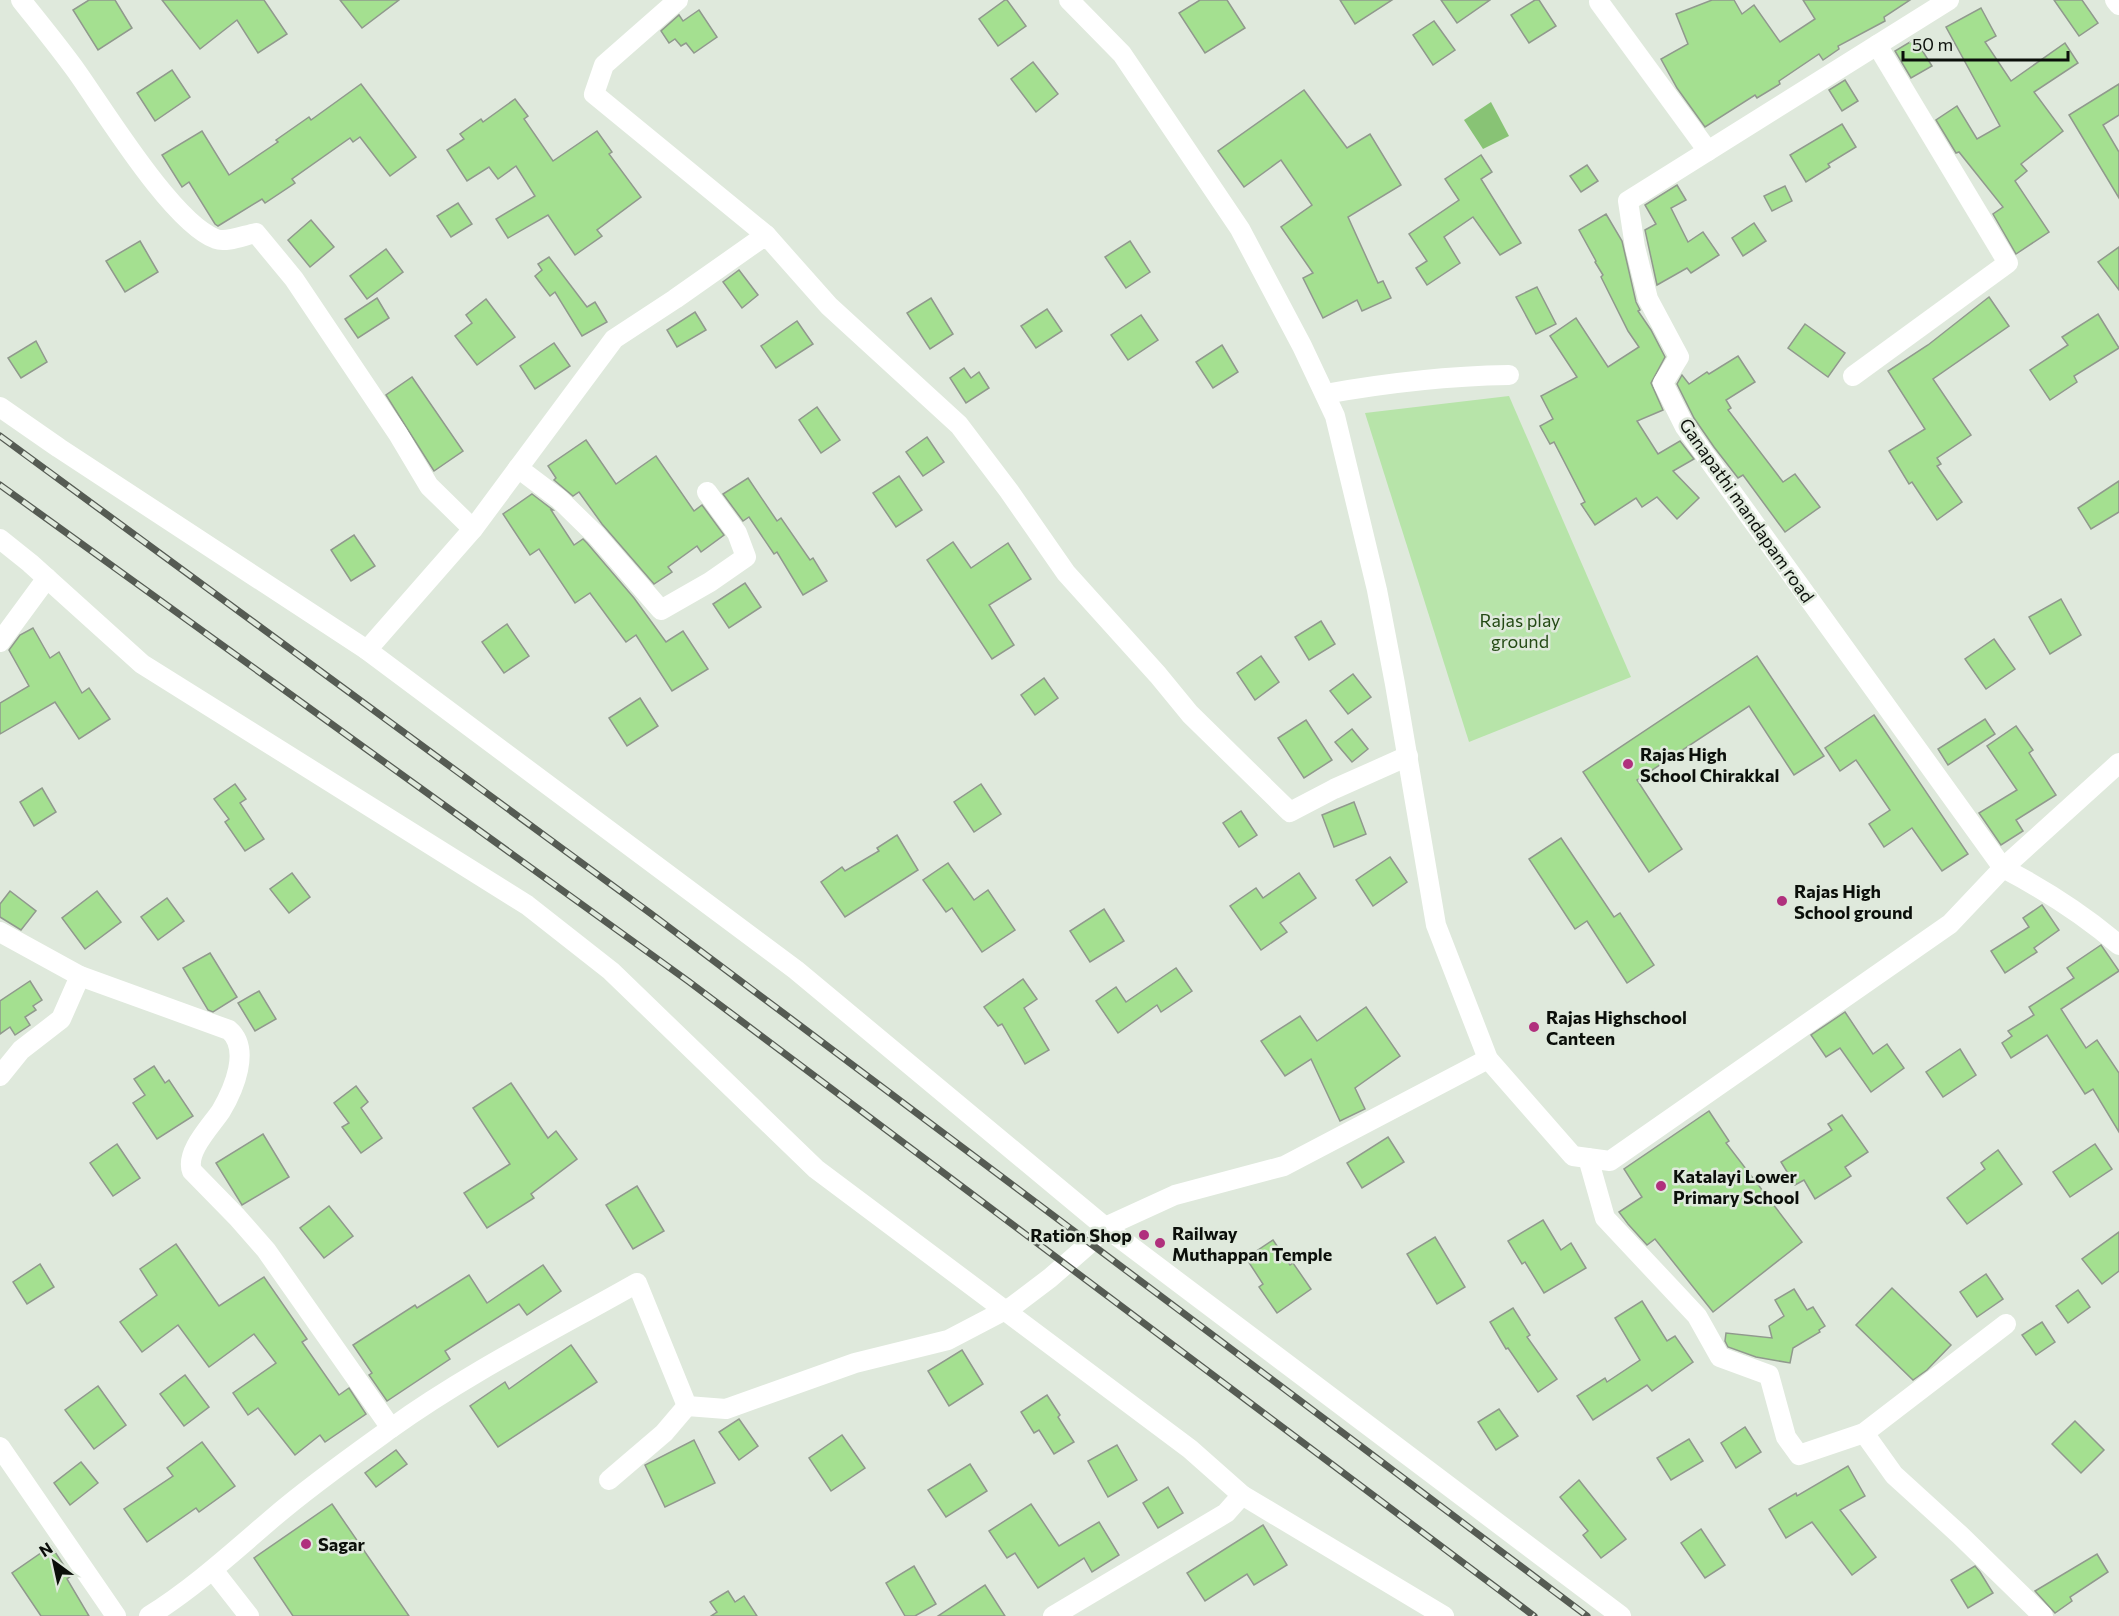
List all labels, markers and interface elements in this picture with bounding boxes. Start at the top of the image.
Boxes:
scale bar [1903,24,2068,62]
text: 50 m [1912,33,1953,55]
street label: Ganapathi mandapam road [1675,414,1819,606]
park label: Rajas play ground [1480,609,1560,652]
place label: Rajas High School Chirakkal [1640,743,1779,786]
marker: Rajas High School Chirakkal [1621,757,1635,771]
place label: Rajas High School ground [1794,880,1913,923]
marker: Rajas High School ground [1775,894,1789,908]
place label: Rajas Highschool Canteen [1546,1006,1687,1049]
marker: Rajas Highschool Canteen [1527,1020,1541,1034]
place label: Katalayi Lower Primary School [1673,1165,1799,1208]
marker: Katalayi Lower Primary School [1654,1179,1668,1193]
place label: Railway Muthappan Temple [1172,1222,1332,1265]
place label: Ration Shop [1030,1224,1132,1246]
marker: Ration Shop [1137,1228,1151,1242]
marker: Railway Muthappan Temple [1153,1236,1167,1250]
north arrow [24,1532,84,1592]
place label: Sagar [318,1533,366,1555]
marker: Sagar [299,1537,313,1551]
text: N [35,1538,56,1560]

